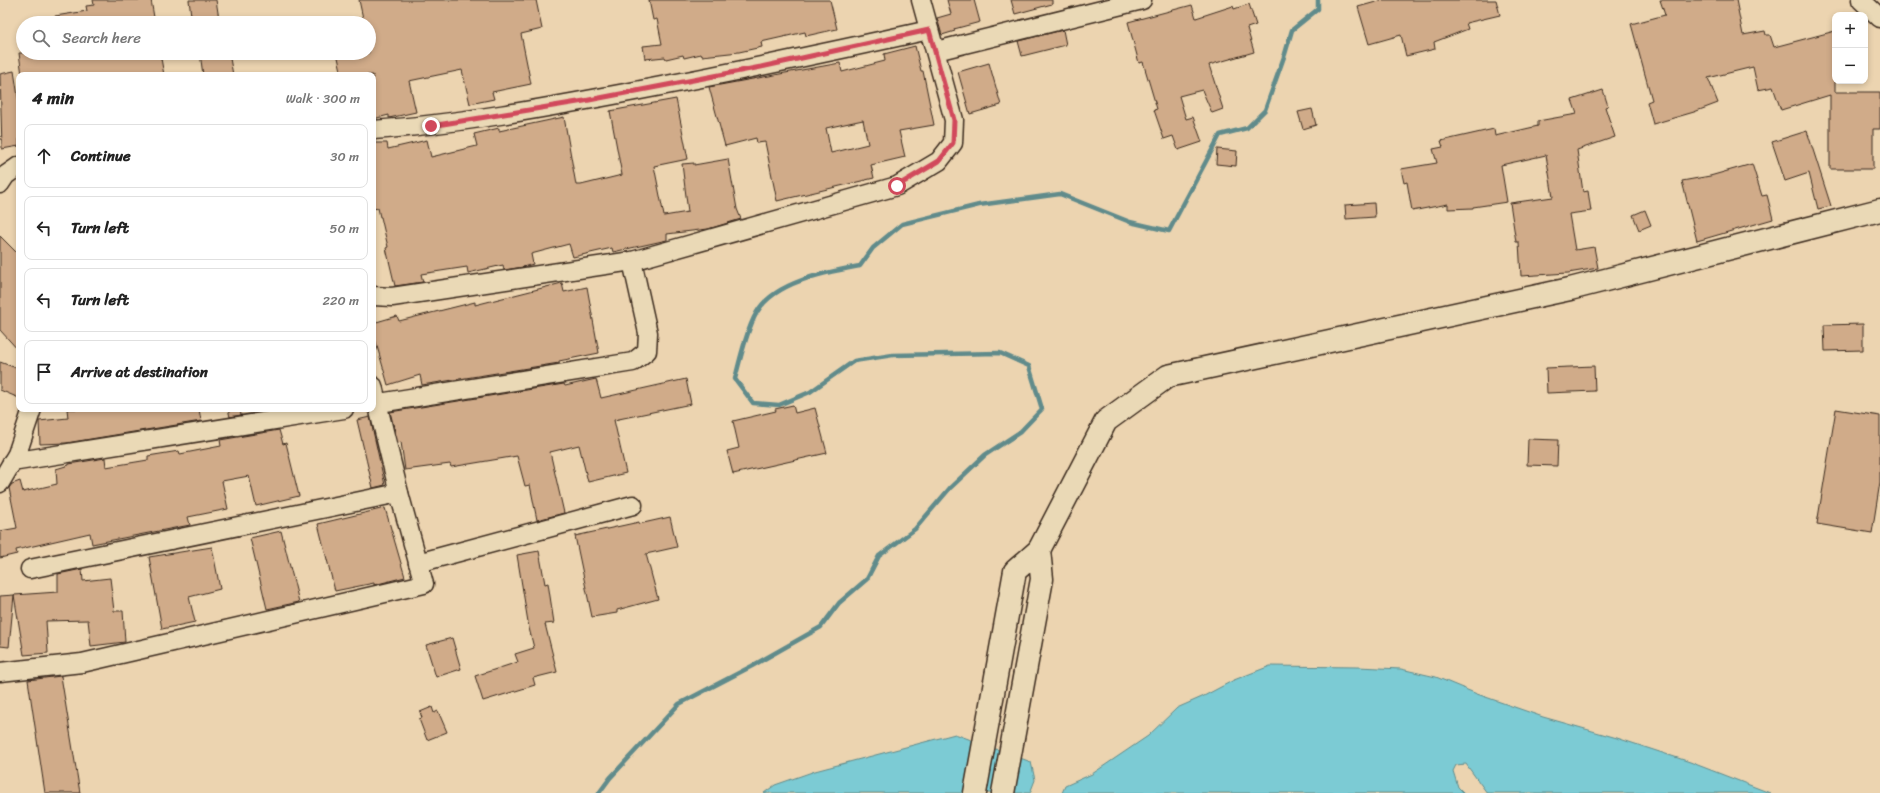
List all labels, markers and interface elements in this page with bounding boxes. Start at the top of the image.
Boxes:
map controls [1832,12,1868,84]
button: + [1832,12,1868,48]
search box [16,16,376,60]
text: Search here [62,25,141,51]
icon: search [30,27,52,49]
button: − [1832,48,1868,84]
text: 4 min [32,83,74,113]
text: Walk · 300 m [286,87,360,110]
route end [422,117,440,135]
text: Continue [71,143,131,169]
icon: ahead [33,145,55,167]
text: 30 m [330,145,359,168]
route start [888,177,906,195]
text: Turn left [71,215,129,241]
icon: left [33,217,55,239]
text: 50 m [329,217,359,240]
text: Turn left [71,287,129,313]
icon: left [33,289,55,311]
text: 220 m [322,289,359,312]
text: Arrive at destination [71,359,208,385]
icon: arrive [33,361,55,383]

